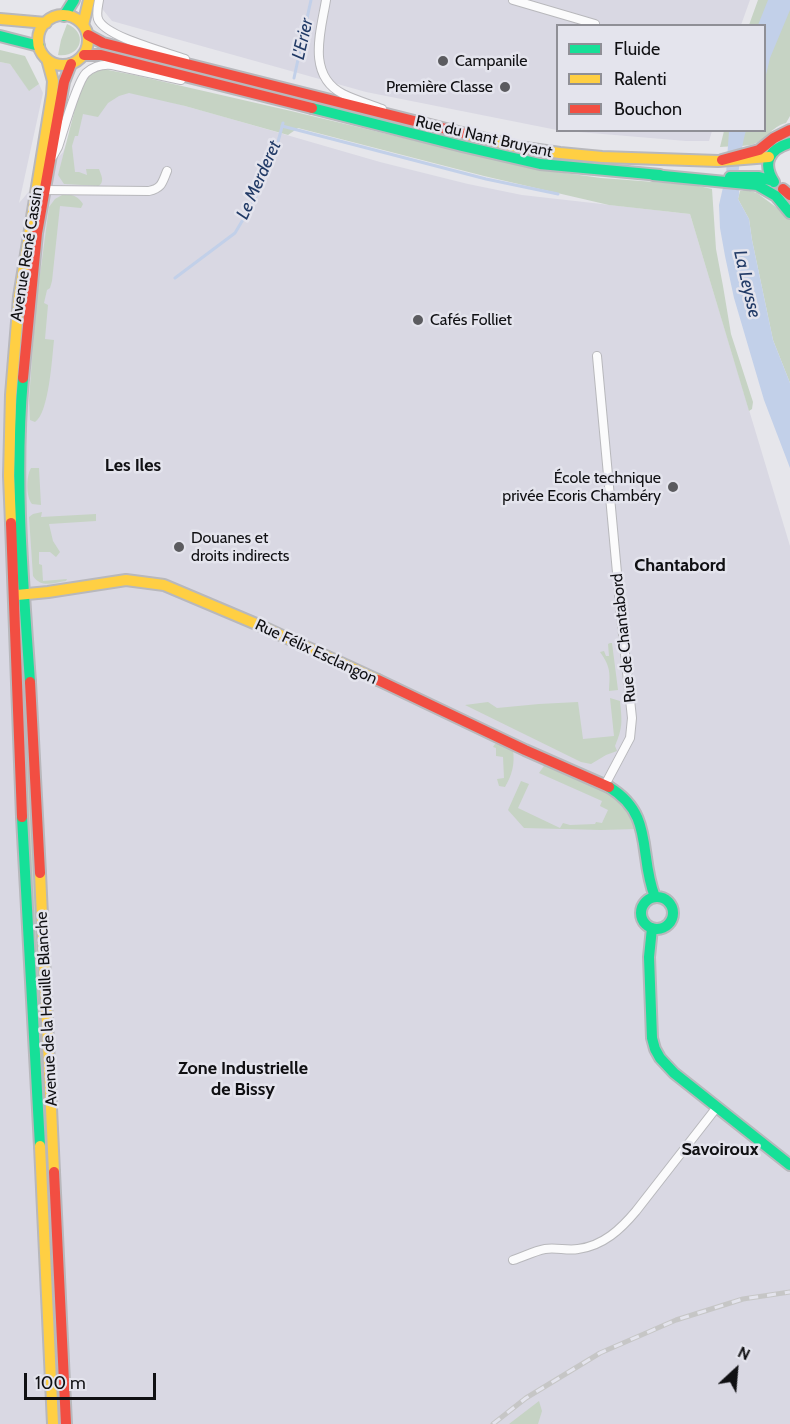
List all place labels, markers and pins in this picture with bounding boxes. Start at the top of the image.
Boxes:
place label: Campanile [455,51,527,71]
marker: Campanile [436,54,450,68]
place label: Première Classe [386,77,493,97]
marker: Première Classe [498,80,512,94]
place label: Cafés Folliet [430,310,512,330]
marker: Cafés Folliet [411,313,425,327]
place label: École technique privée Ecoris Chambéry [502,468,661,506]
marker: École technique privée Ecoris Chambéry [666,480,680,494]
place label: Douanes et droits indirects [191,528,289,566]
marker: Douanes et droits indirects [172,540,186,554]

